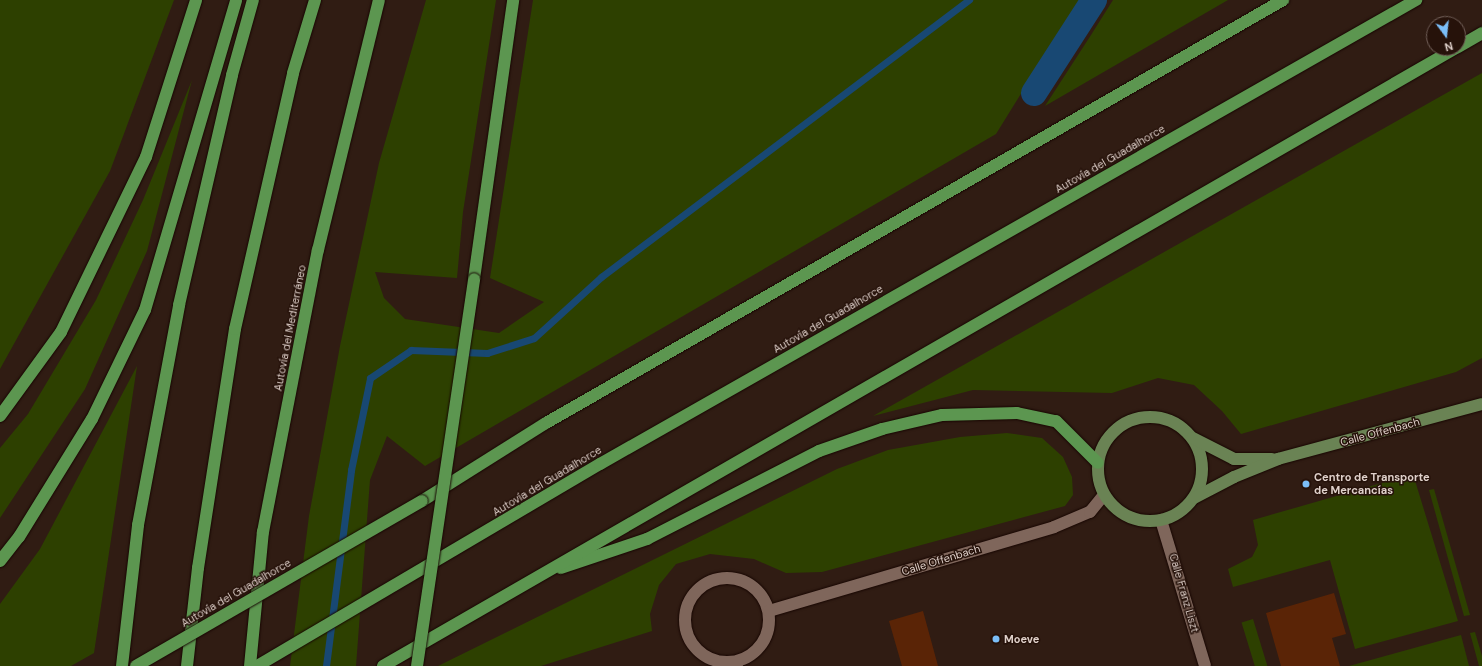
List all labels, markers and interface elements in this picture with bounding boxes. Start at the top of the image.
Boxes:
north arrow [1426,16,1466,56]
text: N [1443,39,1455,54]
street label: Autovía del Guadalhorce [1053,122,1167,196]
street label: Autovía del Mediterráneo [271,264,309,392]
street label: Autovía del Guadalhorce [771,282,885,356]
street label: Calle Offenbach [1339,415,1421,449]
street label: Autovía del Guadalhorce [490,443,604,519]
place label: Centro de Transporte de Mercancías [1314,471,1430,497]
marker: Centro de Transporte de Mercancías [1301,479,1311,489]
street label: Calle Offenbach [900,542,982,578]
street label: Calle Franz Liszt [1166,552,1202,634]
street label: Autovía del Guadalhorce [179,556,293,630]
place label: Moeve [1004,632,1039,646]
marker: Moeve [991,634,1001,644]

